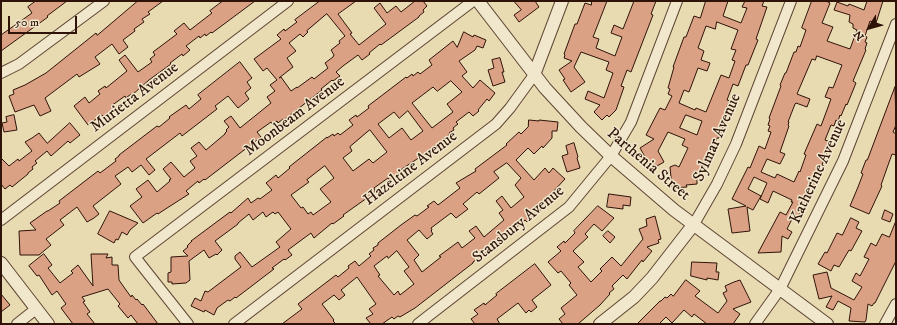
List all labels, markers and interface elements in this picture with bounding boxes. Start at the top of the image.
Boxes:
scale bar [10,8,79,34]
north arrow [849,8,889,48]
text: 50 m [15,15,39,30]
text: N [851,27,868,43]
street label: Murietta Avenue [87,59,183,137]
street label: Moonbeam Avenue [241,73,349,161]
street label: Sylmar Avenue [690,91,746,185]
street label: Katherine Avenue [786,117,852,227]
street label: Parthenia Street [603,125,693,205]
street label: Hazeltine Avenue [360,128,462,210]
street label: Stansbury Avenue [469,182,569,268]

